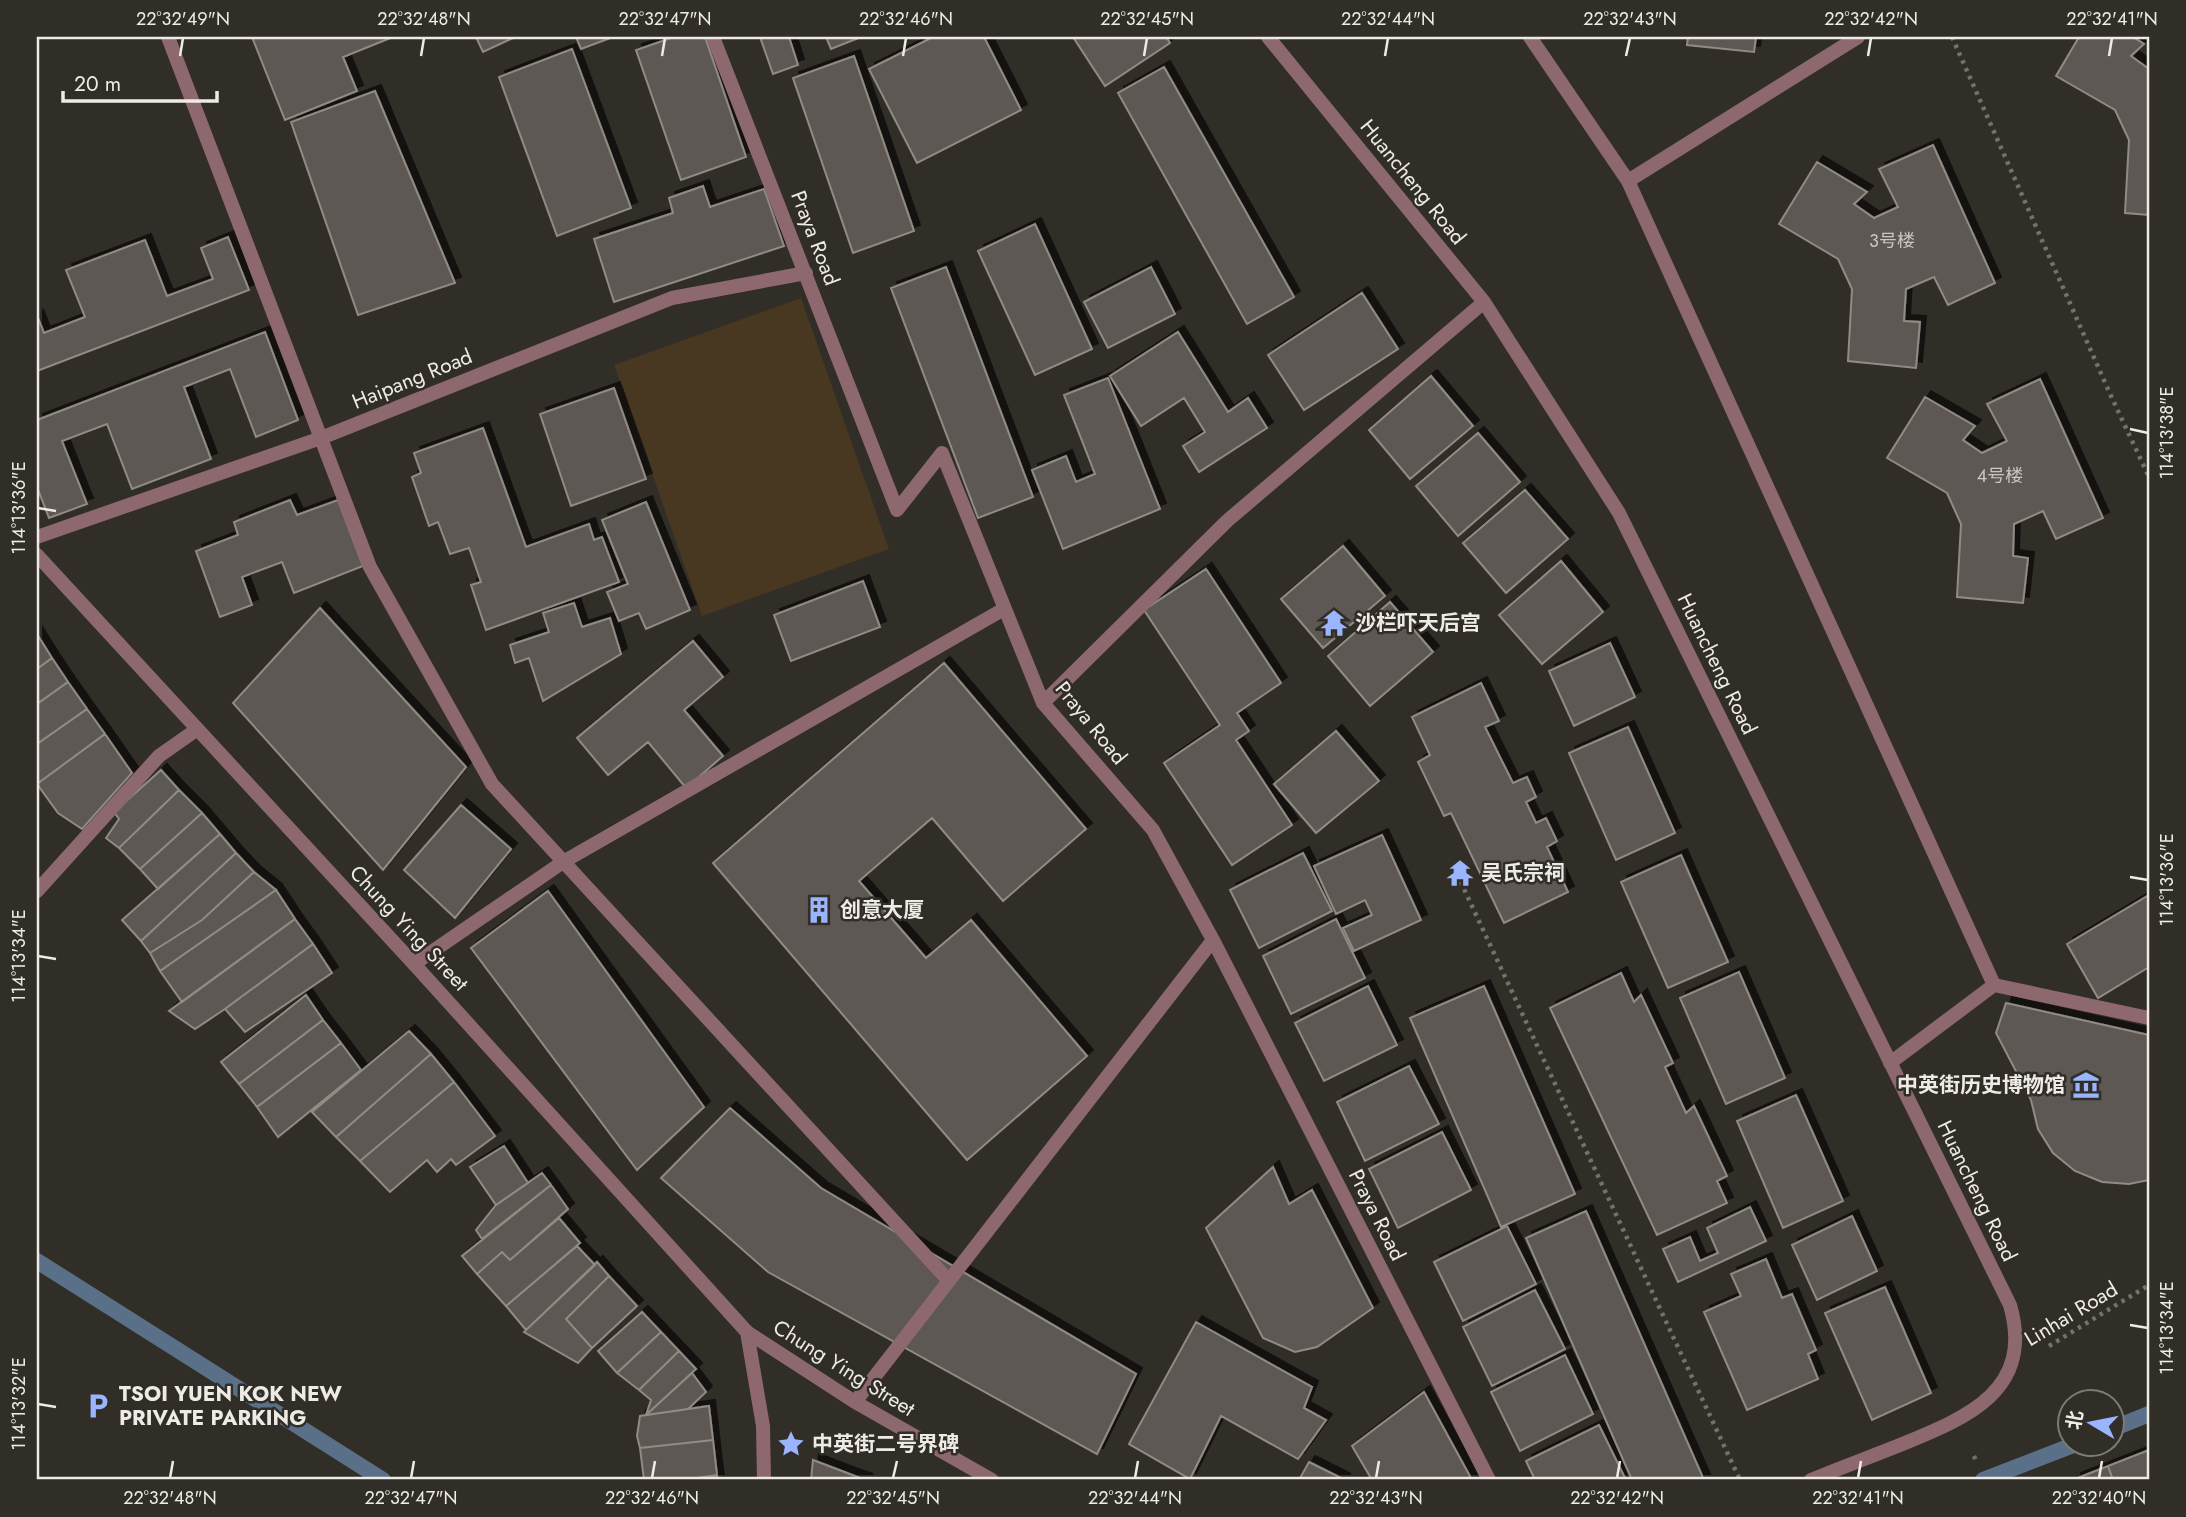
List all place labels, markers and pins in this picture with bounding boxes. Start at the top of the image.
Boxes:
temple icon: 沙栏吓天后宫 [1319,608,1349,638]
place label: 沙栏吓天后宫 [1355,608,1481,638]
temple icon: 吴氏宗祠 [1445,858,1475,888]
place label: 吴氏宗祠 [1481,858,1565,888]
building icon: 创意大厦 [804,895,834,925]
place label: 创意大厦 [840,895,924,925]
place label: 中英街历史博物馆 [1897,1070,2065,1100]
museum icon: 中英街历史博物馆 [2071,1070,2101,1100]
place label: TSOI YUEN KOK NEW PRIVATE PARKING [119,1379,343,1433]
parking icon: TSOI YUEN KOK NEW PRIVATE PARKING [83,1391,113,1421]
place icon: 中英街二号界碑 [776,1429,806,1459]
place label: 中英街二号界碑 [812,1429,959,1459]

